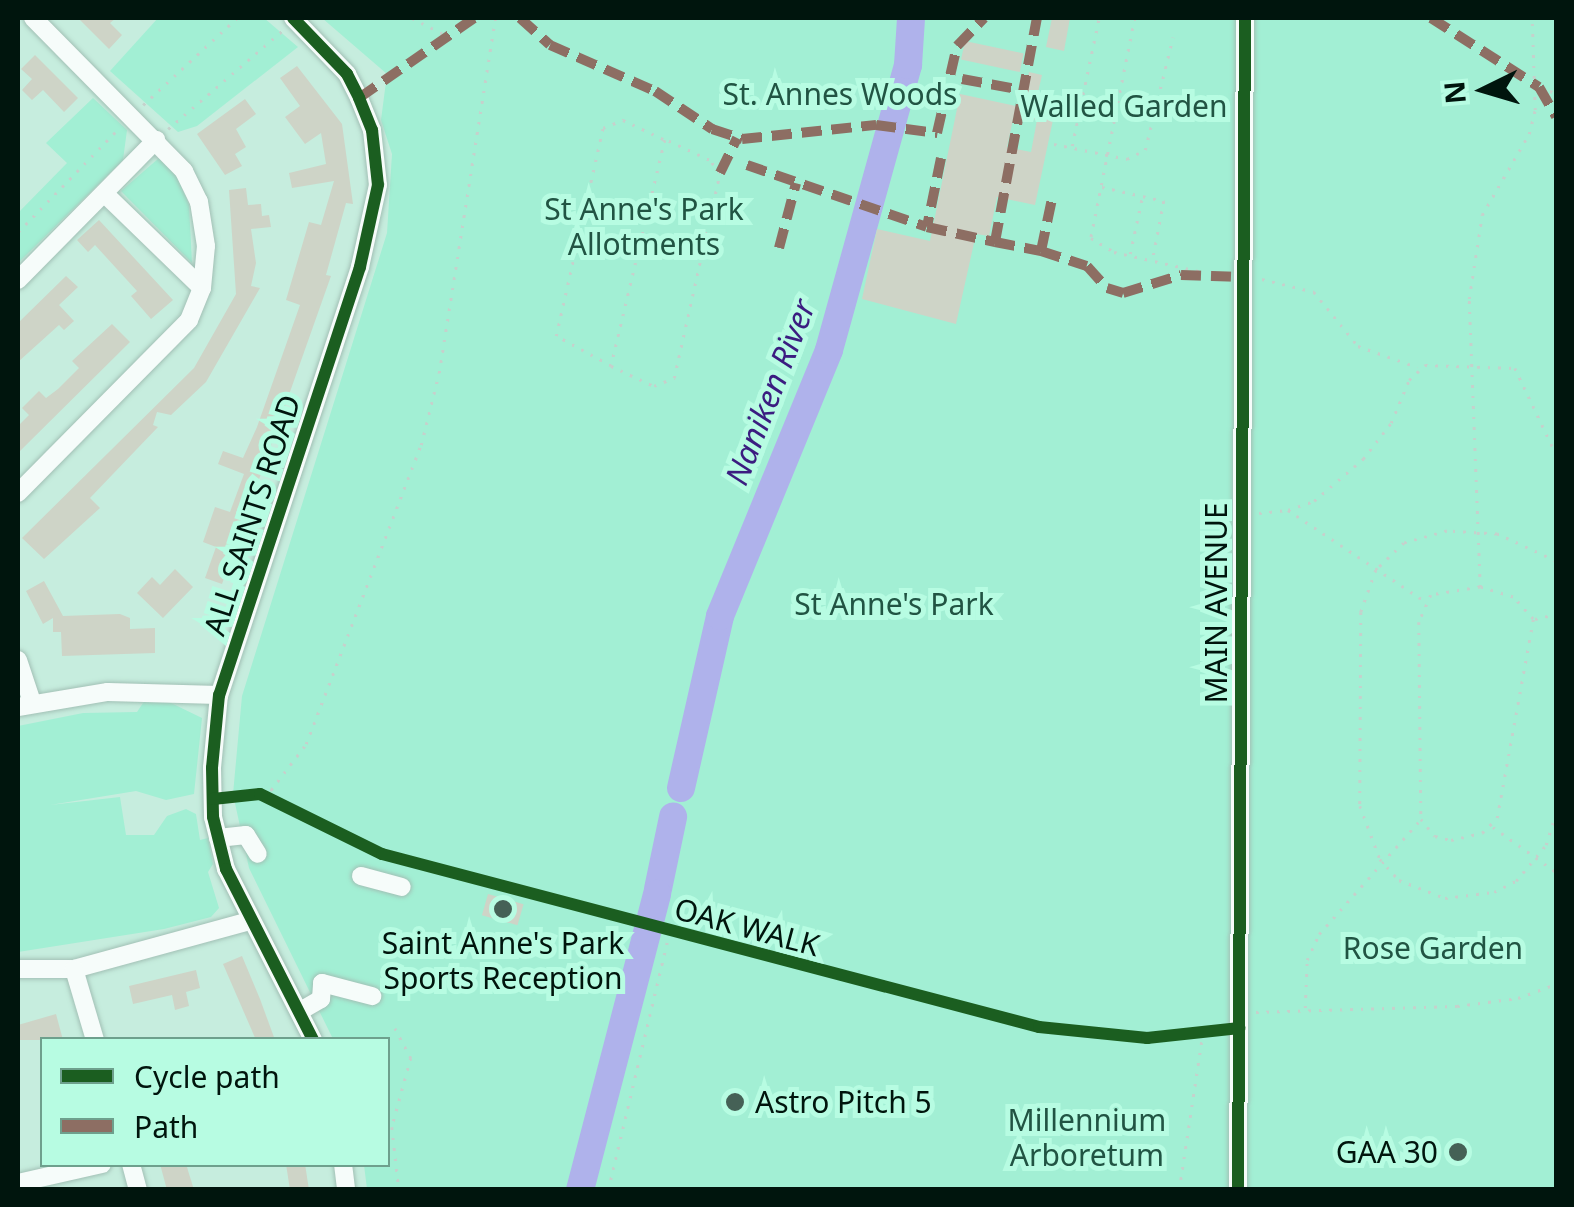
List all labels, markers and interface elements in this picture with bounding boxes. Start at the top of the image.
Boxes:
north arrow [1434,40,1534,140]
park label: St. Annes Woods [723,76,957,112]
text: N [1434,80,1474,106]
park label: Walled Garden [1020,88,1228,124]
park label: St Anne's Park Allotments [544,191,744,262]
water label: Naniken River [717,294,823,490]
street label: ALL SAINTS ROAD [196,390,308,640]
street label: MAIN AVENUE [1198,502,1234,704]
park label: St Anne's Park [794,586,994,622]
street label: OAK WALK [671,890,823,964]
marker: Saint Anne's Park Sports Reception [492,898,514,920]
place label: Saint Anne's Park Sports Reception [382,925,624,996]
park label: Rose Garden [1343,930,1523,966]
legend [40,1037,390,1167]
text: Cycle path [134,1056,280,1097]
place label: Astro Pitch 5 [755,1084,932,1120]
marker: Astro Pitch 5 [724,1091,746,1113]
park label: Millennium Arboretum [1008,1102,1166,1172]
text: Path [134,1106,198,1147]
place label: GAA 30 [1336,1134,1438,1170]
marker: GAA 30 [1447,1141,1469,1163]

